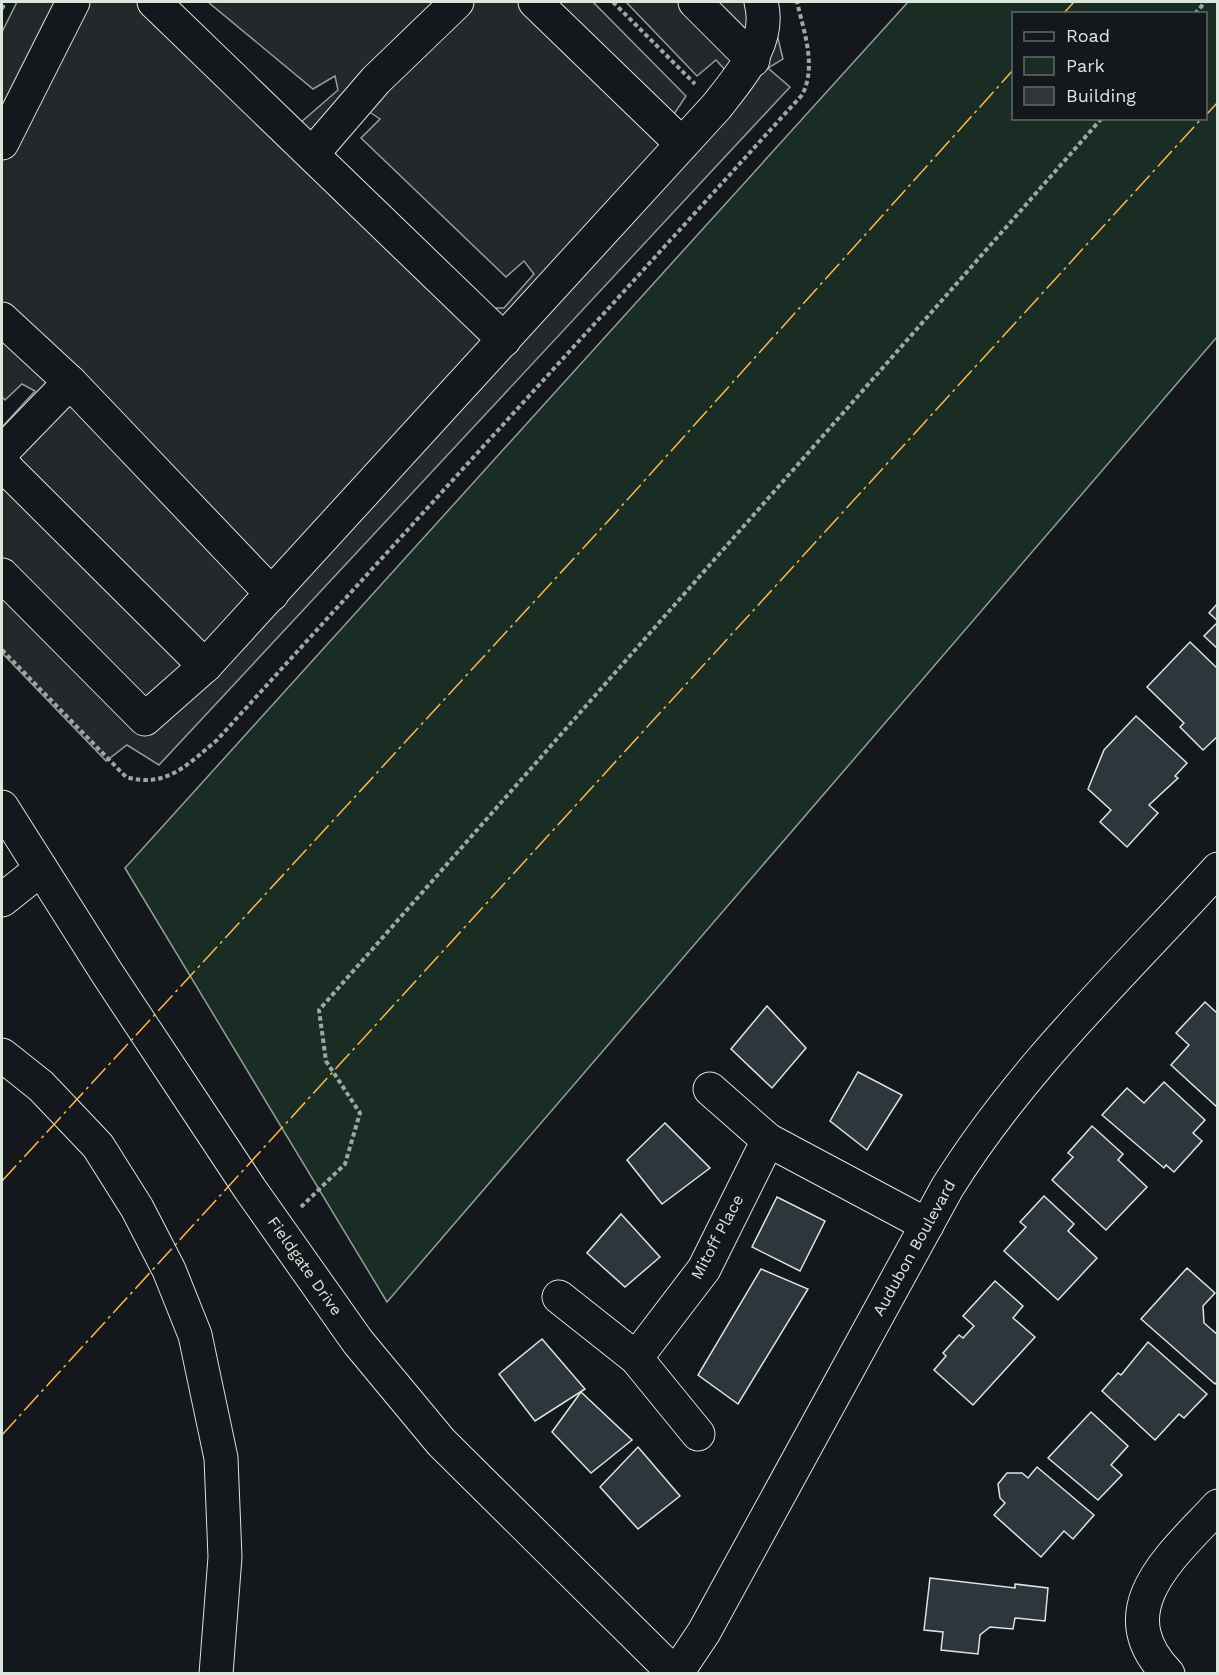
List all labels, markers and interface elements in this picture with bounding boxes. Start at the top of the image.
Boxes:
legend [1012,12,1207,120]
text: Road [1066,25,1110,46]
text: Park [1066,55,1105,76]
text: Building [1066,85,1136,106]
street label: Audubon Boulevard [869,1177,959,1319]
street label: Mitoff Place [687,1191,747,1283]
street label: Fieldgate Drive [264,1213,346,1319]

